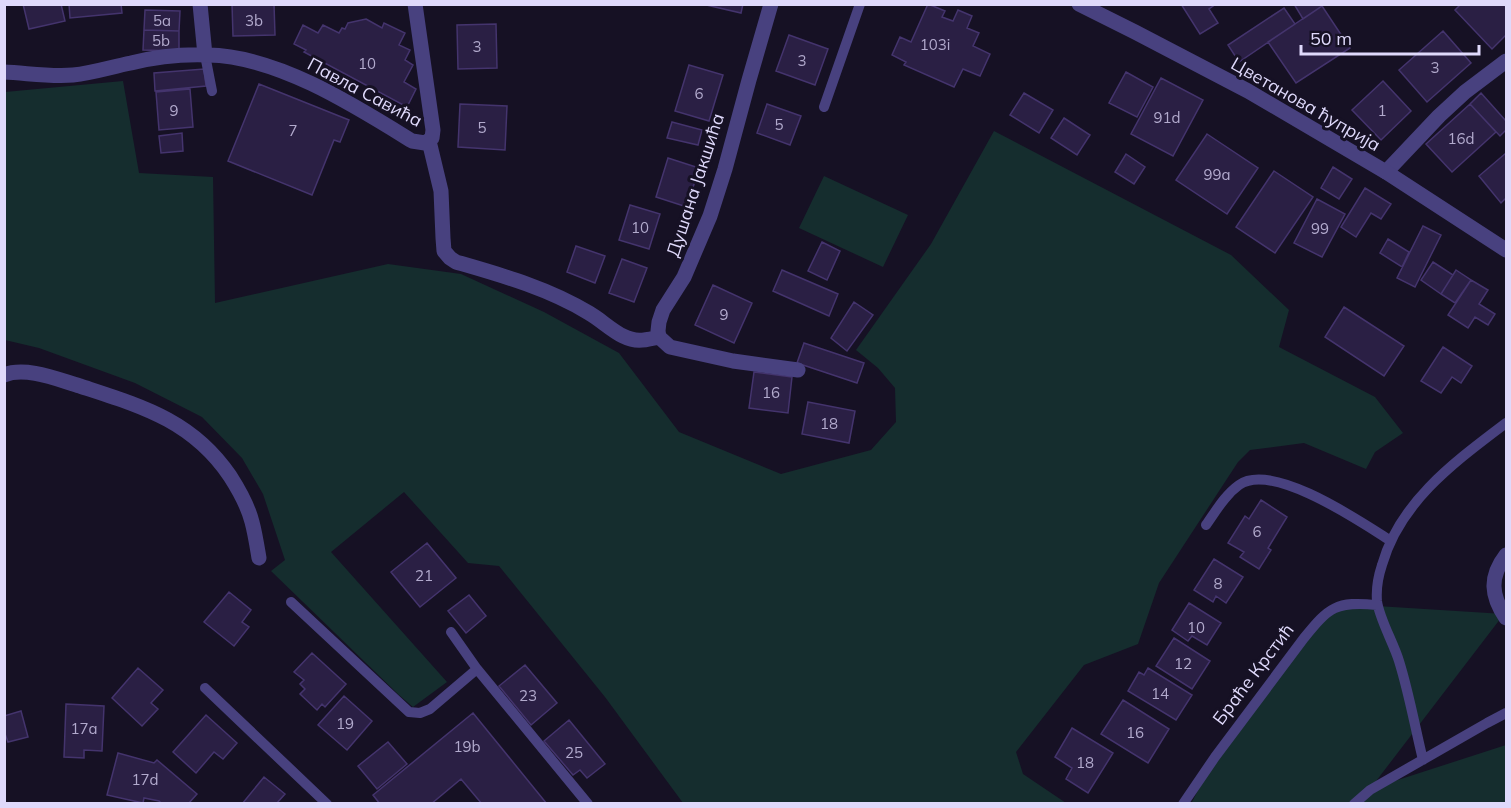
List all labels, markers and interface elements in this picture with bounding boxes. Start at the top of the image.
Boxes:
house number: 5a [153,11,171,30]
house number: 3b [245,11,263,30]
scale bar [1301,18,1480,56]
text: 50 m [1310,27,1352,50]
house number: 5b [152,31,170,50]
house number: 103i [920,35,950,54]
house number: 3 [472,37,482,56]
house number: 3 [797,51,807,70]
street label: Павла Савића [304,52,426,132]
street label: Цветанова ћуприја [1227,52,1385,156]
house number: 10 [358,54,376,73]
house number: 3 [1430,58,1440,77]
house number: 6 [694,84,704,103]
house number: 9 [169,101,179,120]
house number: 1 [1377,101,1387,120]
house number: 91d [1153,108,1181,127]
street label: Душана Јакшића [661,110,729,260]
house number: 5 [774,115,784,134]
house number: 5 [477,118,487,137]
house number: 7 [288,121,298,140]
house number: 16d [1447,129,1475,148]
house number: 99a [1203,165,1231,184]
house number: 10 [631,218,649,237]
house number: 99 [1311,219,1329,238]
house number: 9 [719,305,729,324]
house number: 16 [762,383,780,402]
house number: 18 [820,414,838,433]
house number: 6 [1252,522,1262,541]
house number: 21 [415,566,433,585]
house number: 8 [1213,574,1223,593]
house number: 10 [1187,618,1205,637]
street label: Браће Крстић [1207,619,1299,729]
house number: 12 [1174,654,1192,673]
house number: 14 [1151,684,1169,703]
house number: 23 [519,686,537,705]
house number: 19 [336,714,354,733]
house number: 17a [70,719,98,738]
house number: 16 [1126,723,1144,742]
house number: 19b [453,737,481,756]
house number: 25 [565,743,583,762]
house number: 18 [1076,753,1094,772]
house number: 17d [131,770,159,789]

